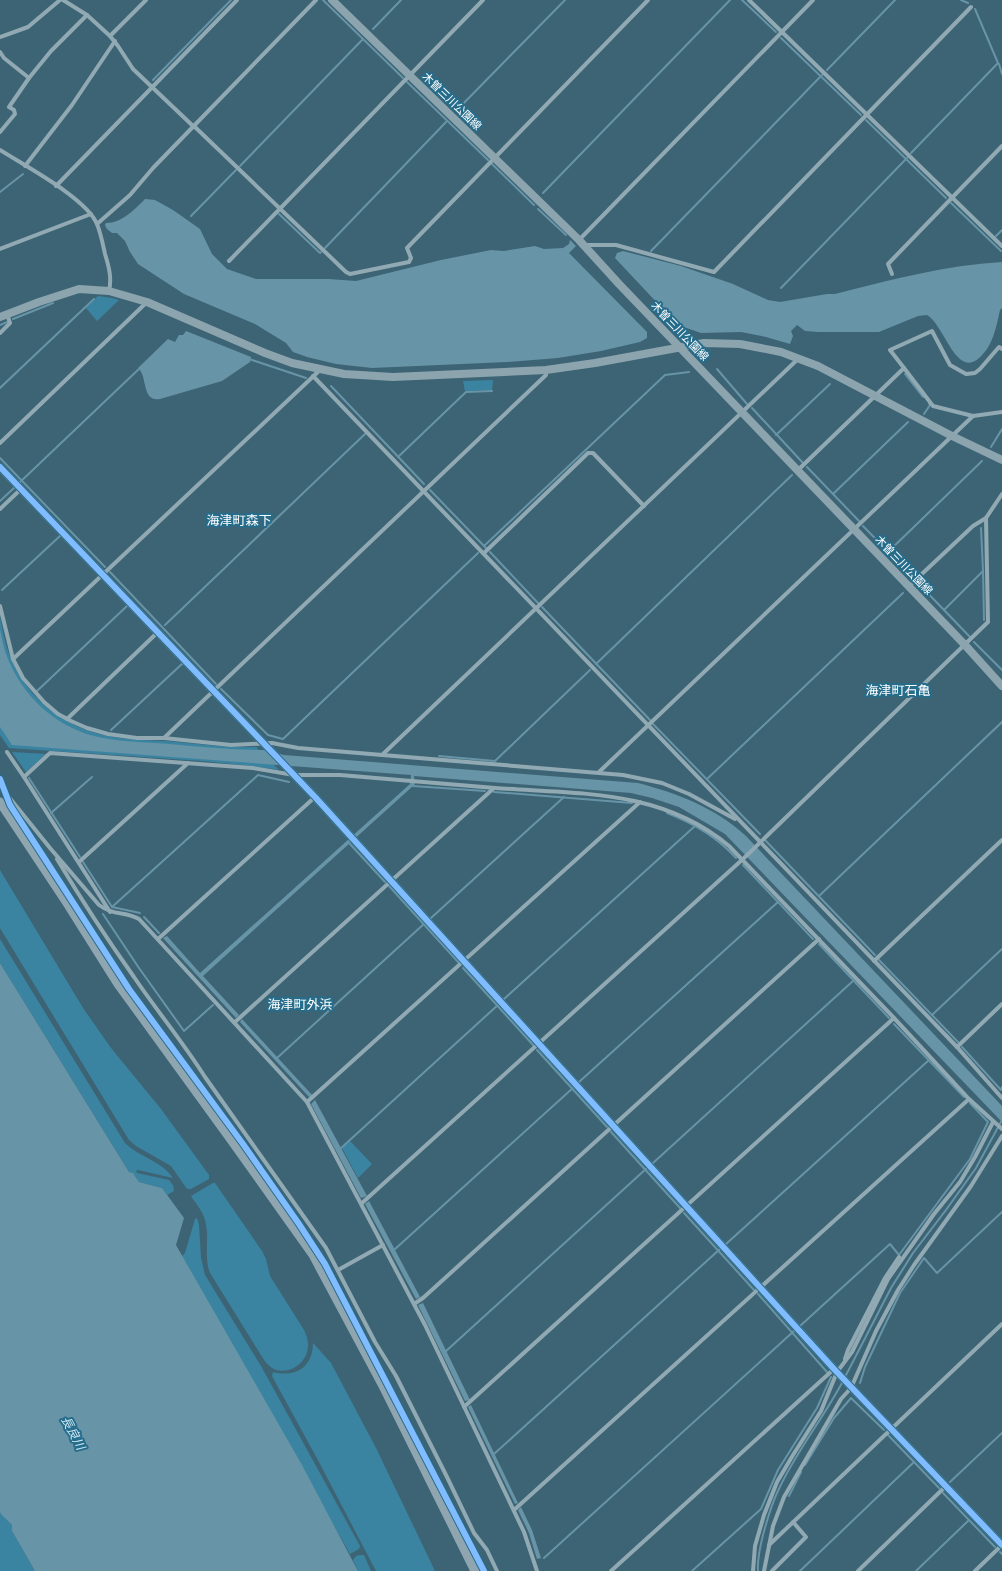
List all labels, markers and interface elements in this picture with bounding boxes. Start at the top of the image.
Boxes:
street label: 木曽三川公園線 [419,70,484,133]
street label: 木曽三川公園線 [648,299,711,364]
district label: 海津町森下 [206,513,272,528]
street label: 木曽三川公園線 [872,533,935,598]
district label: 海津町石亀 [865,683,931,698]
district label: 海津町外浜 [267,997,333,1012]
water label: 長良川 [58,1414,89,1454]

